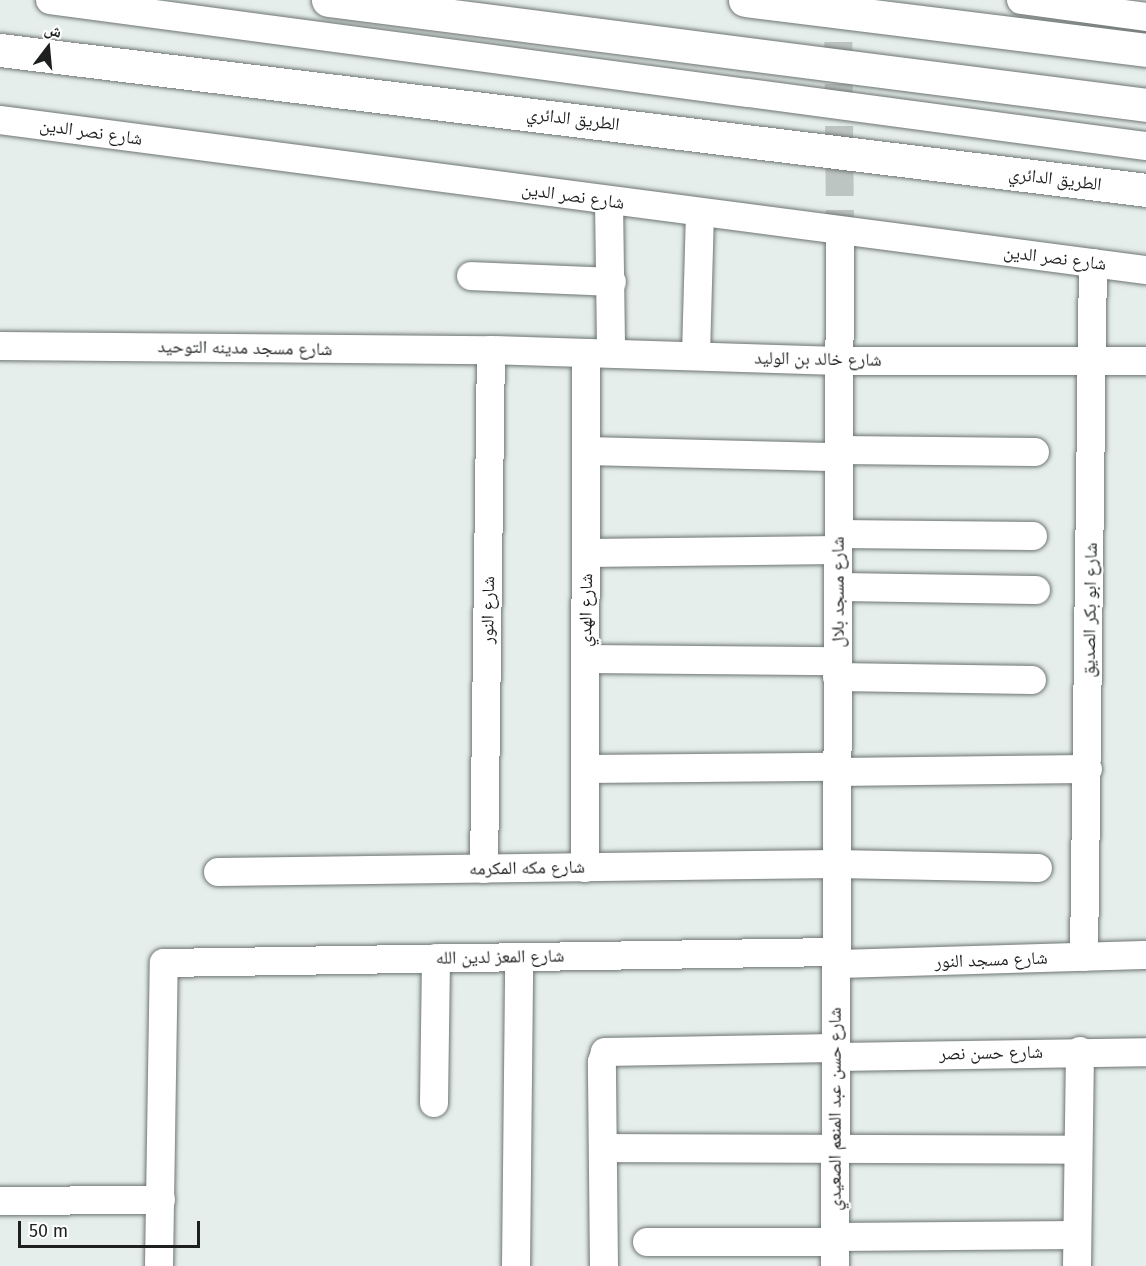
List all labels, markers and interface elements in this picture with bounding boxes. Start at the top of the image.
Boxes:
north arrow [18,18,78,78]
text: ش [42,19,64,42]
street label: الطريق الدائري [525,103,621,135]
street label: شارع نصر الدين [38,114,144,150]
street label: الطريق الدائري [1007,163,1103,195]
street label: شارع نصر الدين [520,178,626,214]
street label: شارع نصر الدين [1002,241,1108,275]
street label: شارع مسجد مدينه التوحيد [157,336,333,360]
street label: شارع خالد بن الوليد [754,347,882,371]
street label: شارع مسجد بلال [827,536,849,648]
street label: شارع ابو بكر الصديق [1078,542,1102,678]
street label: شارع الهدي [575,573,597,647]
street label: شارع النور [477,576,499,644]
street label: شارع مكه المكرمه [469,856,585,880]
street label: شارع المعز لدين الله [436,945,564,969]
street label: شارع مسجد النور [934,947,1048,973]
street label: شارع حسن عبد المنعم الصعيدي [824,1007,846,1211]
street label: شارع حسن نصر [939,1041,1043,1065]
scale bar [21,1209,202,1247]
text: 50 m [29,1220,68,1242]

